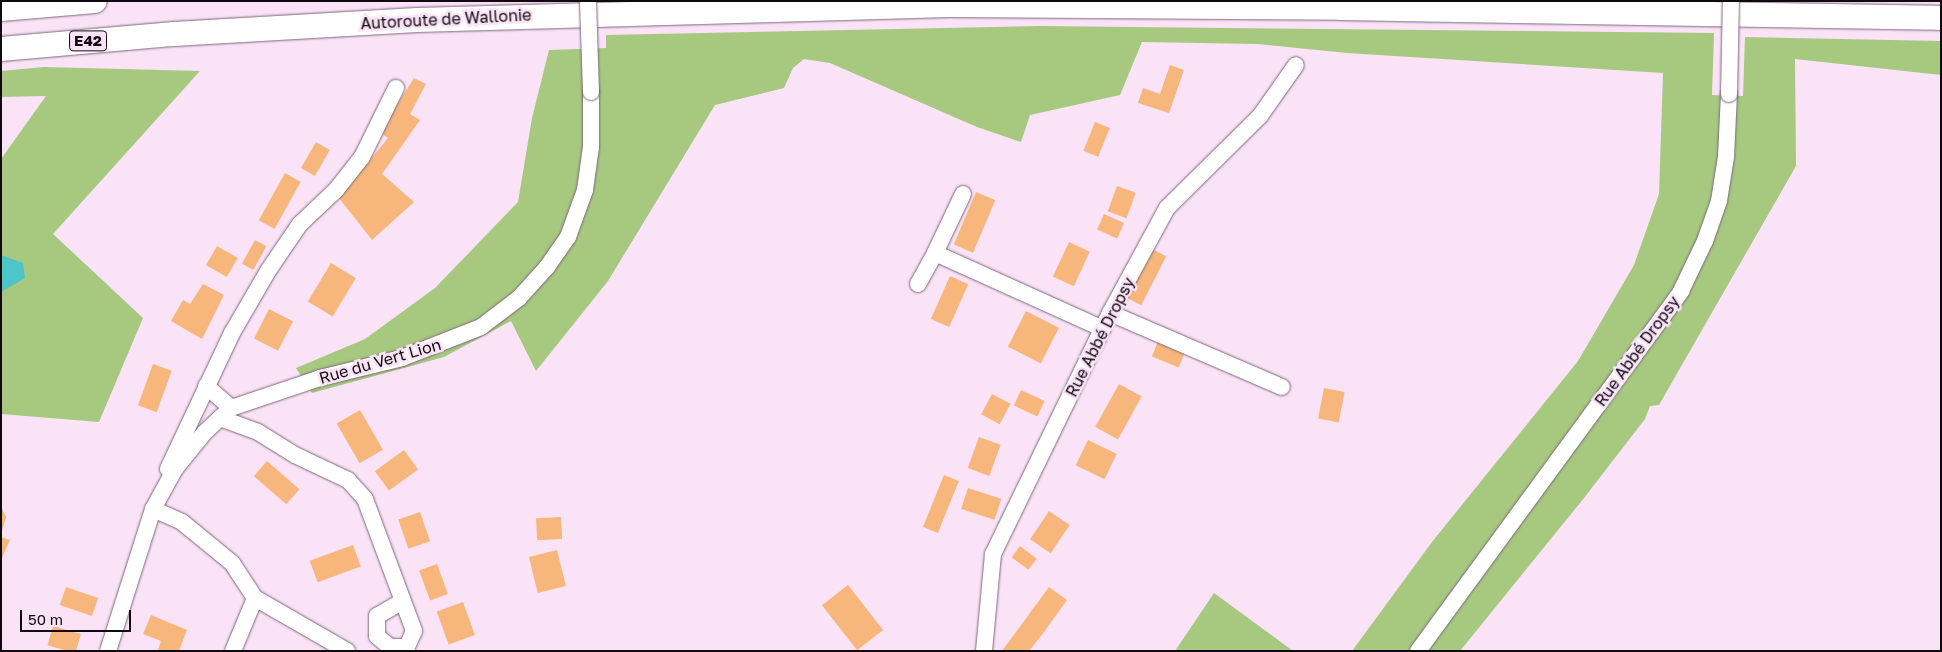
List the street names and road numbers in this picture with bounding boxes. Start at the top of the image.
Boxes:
street label: Autoroute de Wallonie [360,5,532,33]
road number: E42 [68,28,108,54]
street label: Rue Abbé Dropsy [1062,274,1138,400]
street label: Rue Abbé Dropsy [1591,292,1683,410]
street label: Rue du Vert Lion [317,334,443,388]

